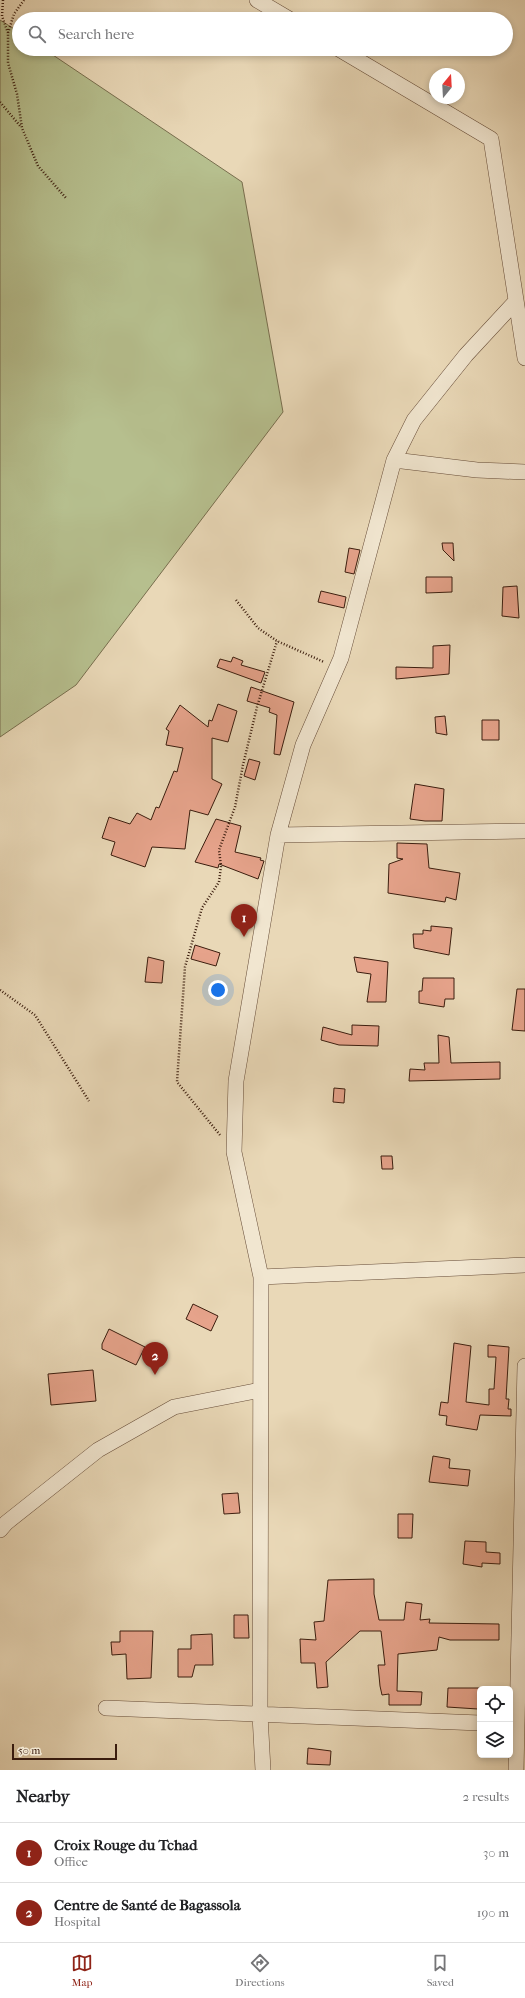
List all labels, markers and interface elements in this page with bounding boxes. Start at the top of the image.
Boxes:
search box [12,12,513,56]
icon: search [26,23,48,45]
text: Search here [58,25,134,43]
north arrow [429,68,465,104]
pin: 1 [231,904,257,937]
your location [208,980,228,1000]
pin: 2 [142,1342,168,1375]
map controls [477,1686,513,1758]
button: locate [477,1686,513,1722]
button: layers [477,1722,513,1758]
scale bar [12,1742,117,1761]
text: 50 m [18,1744,40,1757]
text: Nearby [16,1786,70,1806]
text: 2 results [463,1789,509,1804]
text: Croix Rouge du Tchad [54,1836,197,1854]
text: 1 [27,1845,31,1860]
text: 30 m [483,1845,509,1860]
text: Office [54,1854,88,1869]
text: Centre de Santé de Bagassola [54,1896,241,1914]
text: 2 [26,1905,32,1920]
text: 190 m [477,1905,509,1920]
text: Hospital [54,1914,101,1929]
tab: Map [71,1952,93,1989]
tab: Directions [235,1952,285,1989]
tab: Saved [427,1952,454,1989]

